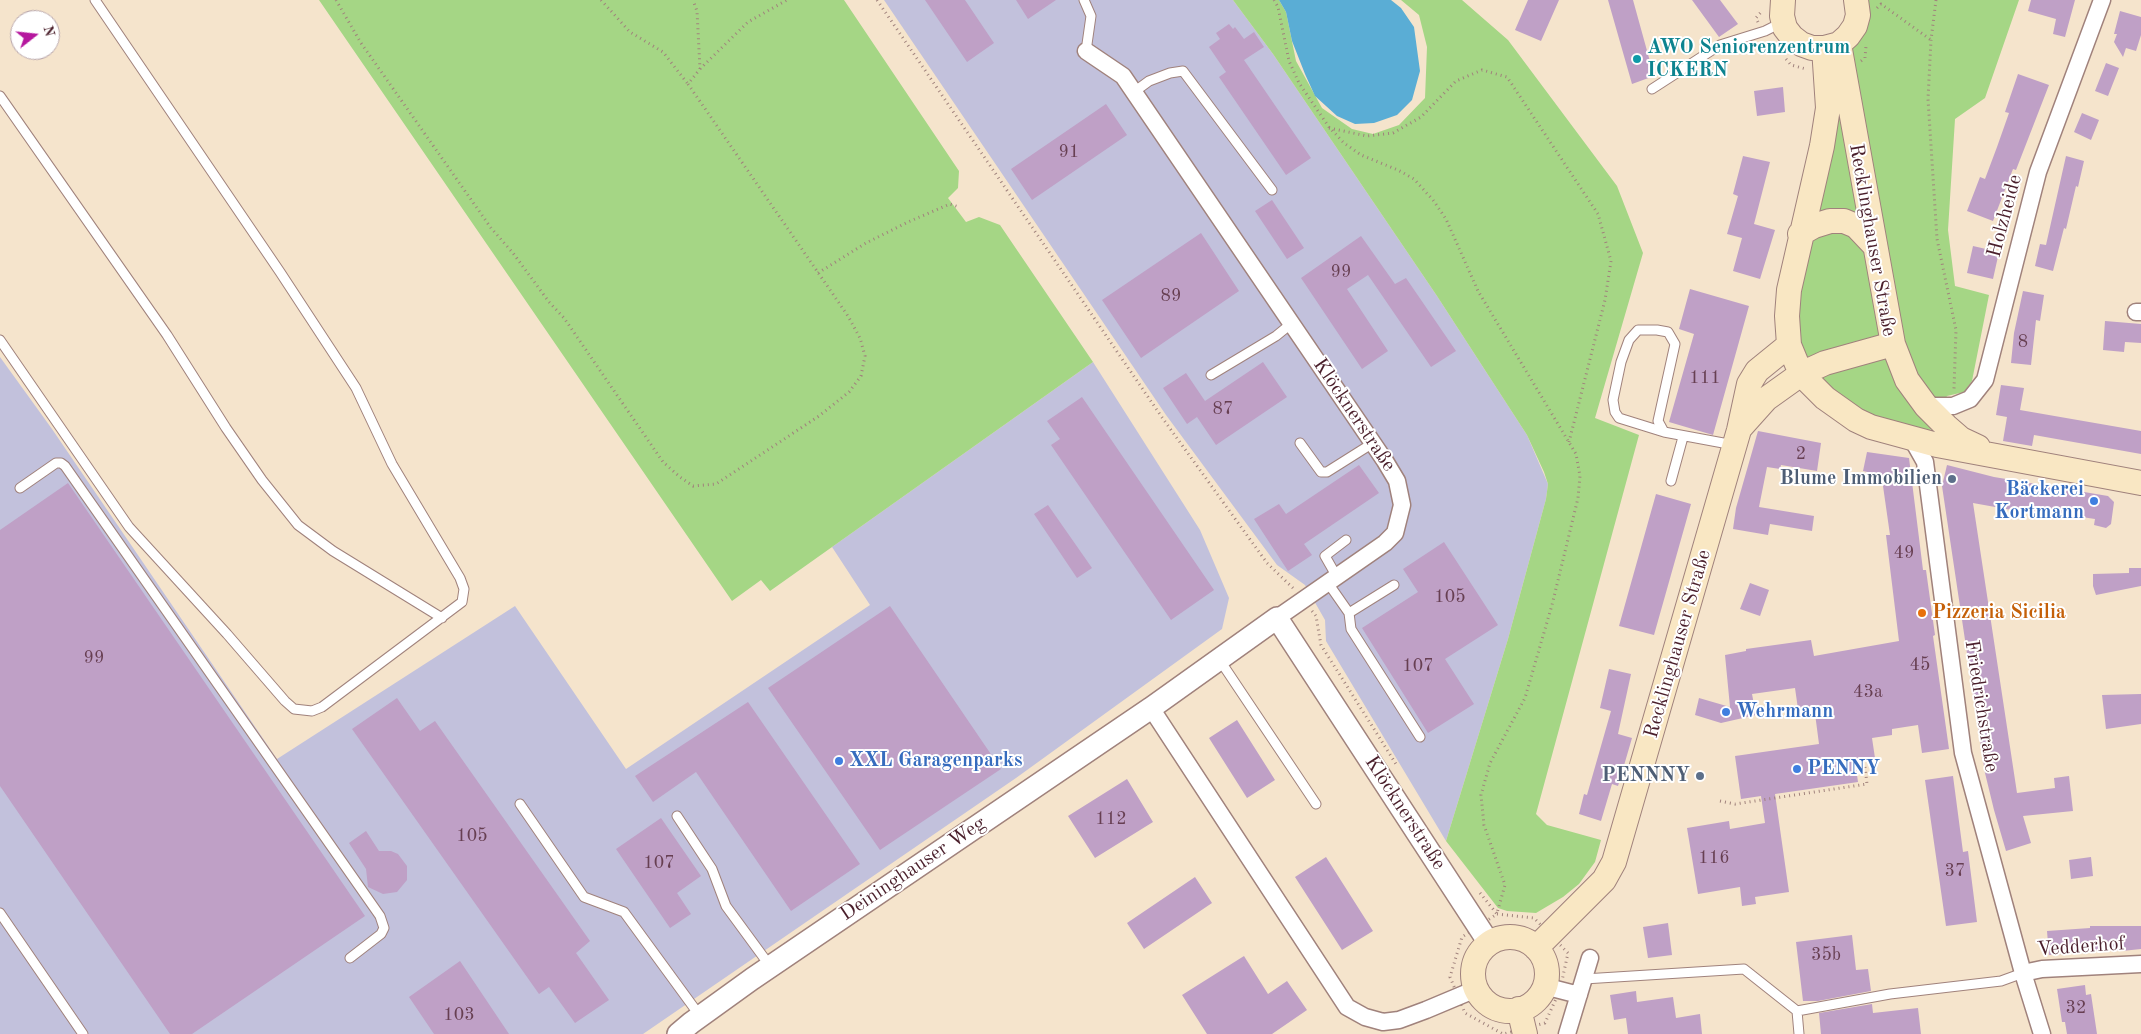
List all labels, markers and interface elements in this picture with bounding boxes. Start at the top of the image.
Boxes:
north arrow [10,10,60,60]
text: N [40,24,57,38]
place label: AWO Seniorenzentrum ICKERN [1647,36,1850,83]
marker: AWO Seniorenzentrum ICKERN [1631,53,1643,65]
house number: 91 [1059,141,1079,163]
street label: Recklinghauser Straße [1843,142,1901,338]
street label: Holzheide [1982,172,2028,260]
house number: 99 [1331,261,1351,283]
house number: 89 [1161,285,1181,307]
house number: 8 [2018,331,2028,353]
street label: Klöcknerstraße [1307,354,1401,476]
house number: 111 [1689,367,1721,389]
house number: 87 [1213,398,1233,420]
house number: 2 [1796,443,1806,465]
place label: Blume Immobilien [1780,467,1942,491]
marker: Blume Immobilien [1946,473,1958,485]
place label: Bäckerei Kortmann [1994,478,2084,525]
marker: Bäckerei Kortmann [2088,495,2100,507]
house number: 49 [1894,542,1914,564]
street label: Recklinghauser Straße [1640,547,1716,741]
house number: 105 [1434,586,1466,608]
place label: Pizzeria Sicilia [1932,601,2066,625]
marker: Pizzeria Sicilia [1916,607,1928,619]
street label: Friedrichstraße [1959,638,2003,774]
house number: 99 [84,647,104,669]
house number: 45 [1910,654,1930,676]
house number: 107 [1402,655,1434,677]
house number: 43a [1853,681,1883,703]
place label: Wehrmann [1736,700,1833,724]
marker: Wehrmann [1720,706,1732,718]
place label: XXL Garagenparks [849,749,1023,773]
street label: Klöcknerstraße [1359,751,1451,875]
marker: XXL Garagenparks [833,755,845,767]
place label: PENNY [1807,757,1880,781]
marker: PENNY [1791,763,1803,775]
place label: PENNNY [1602,764,1690,788]
marker: PENNNY [1694,770,1706,782]
house number: 112 [1095,808,1127,830]
street label: Deininghauser Weg [836,811,990,927]
house number: 105 [456,825,488,847]
house number: 116 [1698,847,1730,869]
house number: 107 [643,852,675,874]
house number: 37 [1945,860,1965,882]
street label: Vedderhof [2036,932,2126,962]
house number: 35b [1811,944,1841,966]
house number: 32 [2066,997,2086,1019]
house number: 103 [443,1004,475,1026]

